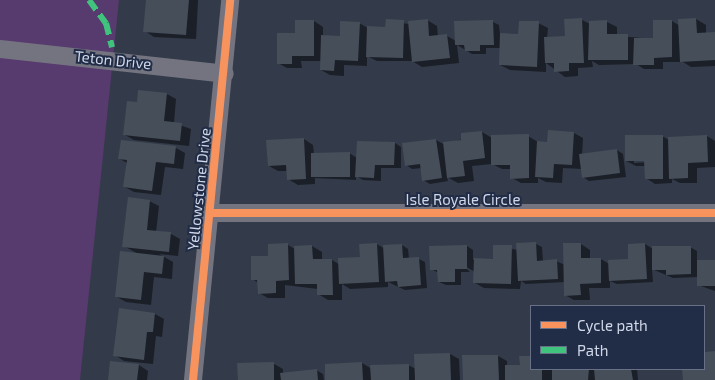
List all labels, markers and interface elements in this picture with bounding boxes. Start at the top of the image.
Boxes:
street label: Teton Drive [74,47,152,73]
street label: Yellowstone Drive [184,127,214,251]
street label: Isle Royale Circle [406,191,520,209]
legend [530,305,705,370]
text: Cycle path [577,316,648,334]
text: Path [577,341,608,359]

